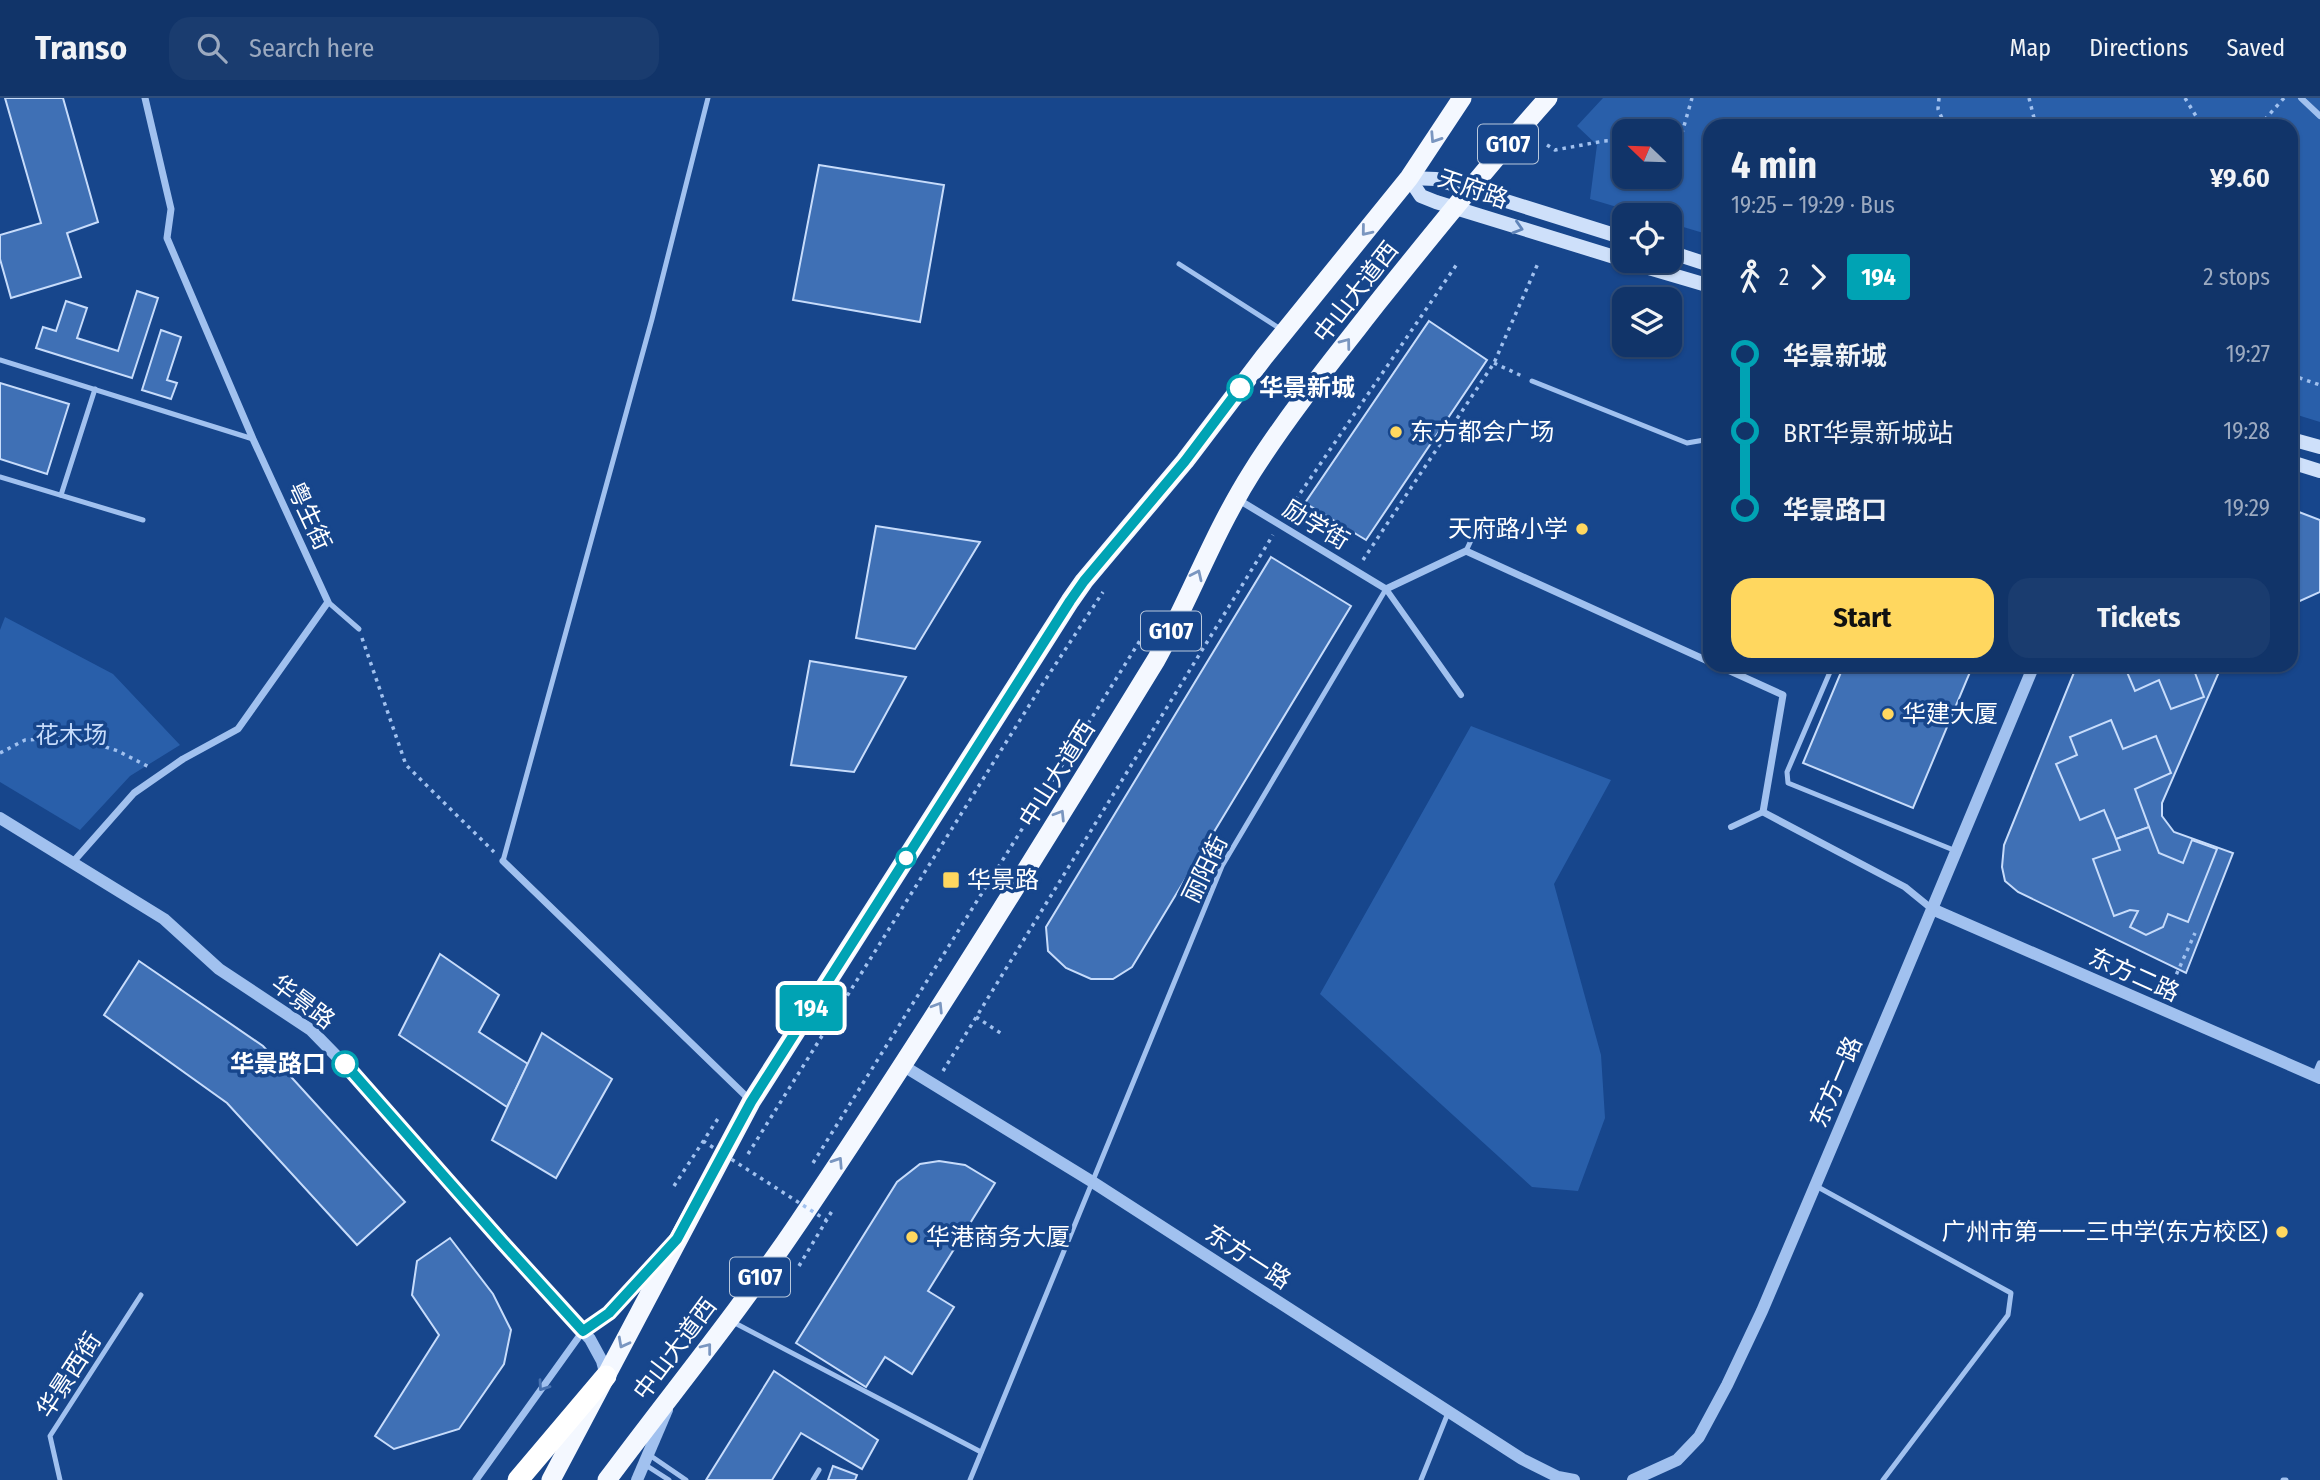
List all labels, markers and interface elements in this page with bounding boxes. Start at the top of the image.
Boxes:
search box [169,17,659,80]
text: Transo [35,28,127,68]
icon: search [193,29,231,67]
text: Search here [249,33,374,64]
text: Map [2010,34,2051,62]
text: Directions [2089,34,2188,62]
text: Saved [2226,34,2285,62]
north arrow [1612,119,1682,189]
map controls [1612,119,1682,357]
road number: G107 [1478,124,1538,164]
one-way arrow [1431,130,1443,143]
text: 4 min [1731,142,1817,188]
text: ¥9.60 [2210,163,2270,194]
street label: 天府路 [1434,164,1512,214]
text: 19:25 – 19:29 · Bus [1731,191,1895,219]
button: locate [1612,203,1682,273]
one-way arrow [1512,220,1524,235]
one-way arrow [1362,223,1374,236]
street label: 中山大道西 [1308,236,1404,348]
icon: walk [1731,258,1769,296]
icon: forward [1799,258,1837,296]
text: 2 [1779,263,1789,291]
text: 194 [1861,263,1896,291]
text: 2 stops [2203,263,2270,291]
button: layers [1612,287,1682,357]
one-way arrow [1337,338,1350,351]
text: 19:27 [2226,340,2270,368]
text: 华景新城 [1783,341,1887,372]
place label: 华景新城 [1259,374,1355,402]
marker: 华景新城 [1227,375,1253,401]
text: 19:28 [2223,417,2270,445]
place label: 东方都会广场 [1410,418,1554,446]
text: BRT华景新城站 [1783,418,1953,449]
marker: 东方都会广场 [1388,424,1404,440]
street label: 粤生街 [281,477,337,555]
street label: 励学街 [1278,494,1354,556]
text: 19:29 [2224,494,2270,522]
text: 华景路口 [1783,495,1887,526]
place label: 天府路小学 [1448,515,1568,543]
marker: 天府路小学 [1574,521,1590,537]
one-way arrow [1189,570,1203,582]
button: Start [1731,578,1994,658]
button: Tickets [2008,578,2270,658]
road number: G107 [1141,611,1201,650]
place label: 华建大厦 [1902,700,1998,728]
marker: 华建大厦 [1880,706,1896,722]
street label: 中山大道西 [1013,716,1101,832]
park label: 花木场 [35,721,107,749]
one-way arrow [1052,810,1065,823]
street label: 丽阳街 [1177,831,1233,907]
unlabelled marker [896,848,916,868]
place label: 华景路 [967,866,1039,894]
marker: 华景路 [941,870,961,890]
street label: 东方二路 [2084,943,2184,1007]
street label: 华景路 [266,969,340,1035]
line badge: 194 [771,985,851,1031]
text: 194 [794,994,828,1022]
one-way arrow [930,1002,942,1015]
street label: 东方一路 [1804,1032,1868,1132]
place label: 华景路口 [230,1050,326,1078]
marker: 华景路口 [332,1051,358,1077]
one-way arrow [830,1157,843,1170]
place label: 广州市第一一三中学(东方校区) [1942,1218,2268,1246]
street label: 东方一路 [1200,1219,1296,1295]
place label: 华港商务大厦 [926,1223,1070,1251]
marker: 广州市第一一三中学(东方校区) [2274,1224,2290,1240]
marker: 华港商务大厦 [904,1229,920,1245]
road number: G107 [730,1258,790,1296]
street label: 中山大道西 [628,1293,722,1405]
street label: 华景西街 [31,1327,107,1423]
one-way arrow [618,1336,631,1348]
one-way arrow [698,1343,711,1355]
one-way arrow [539,1378,551,1391]

